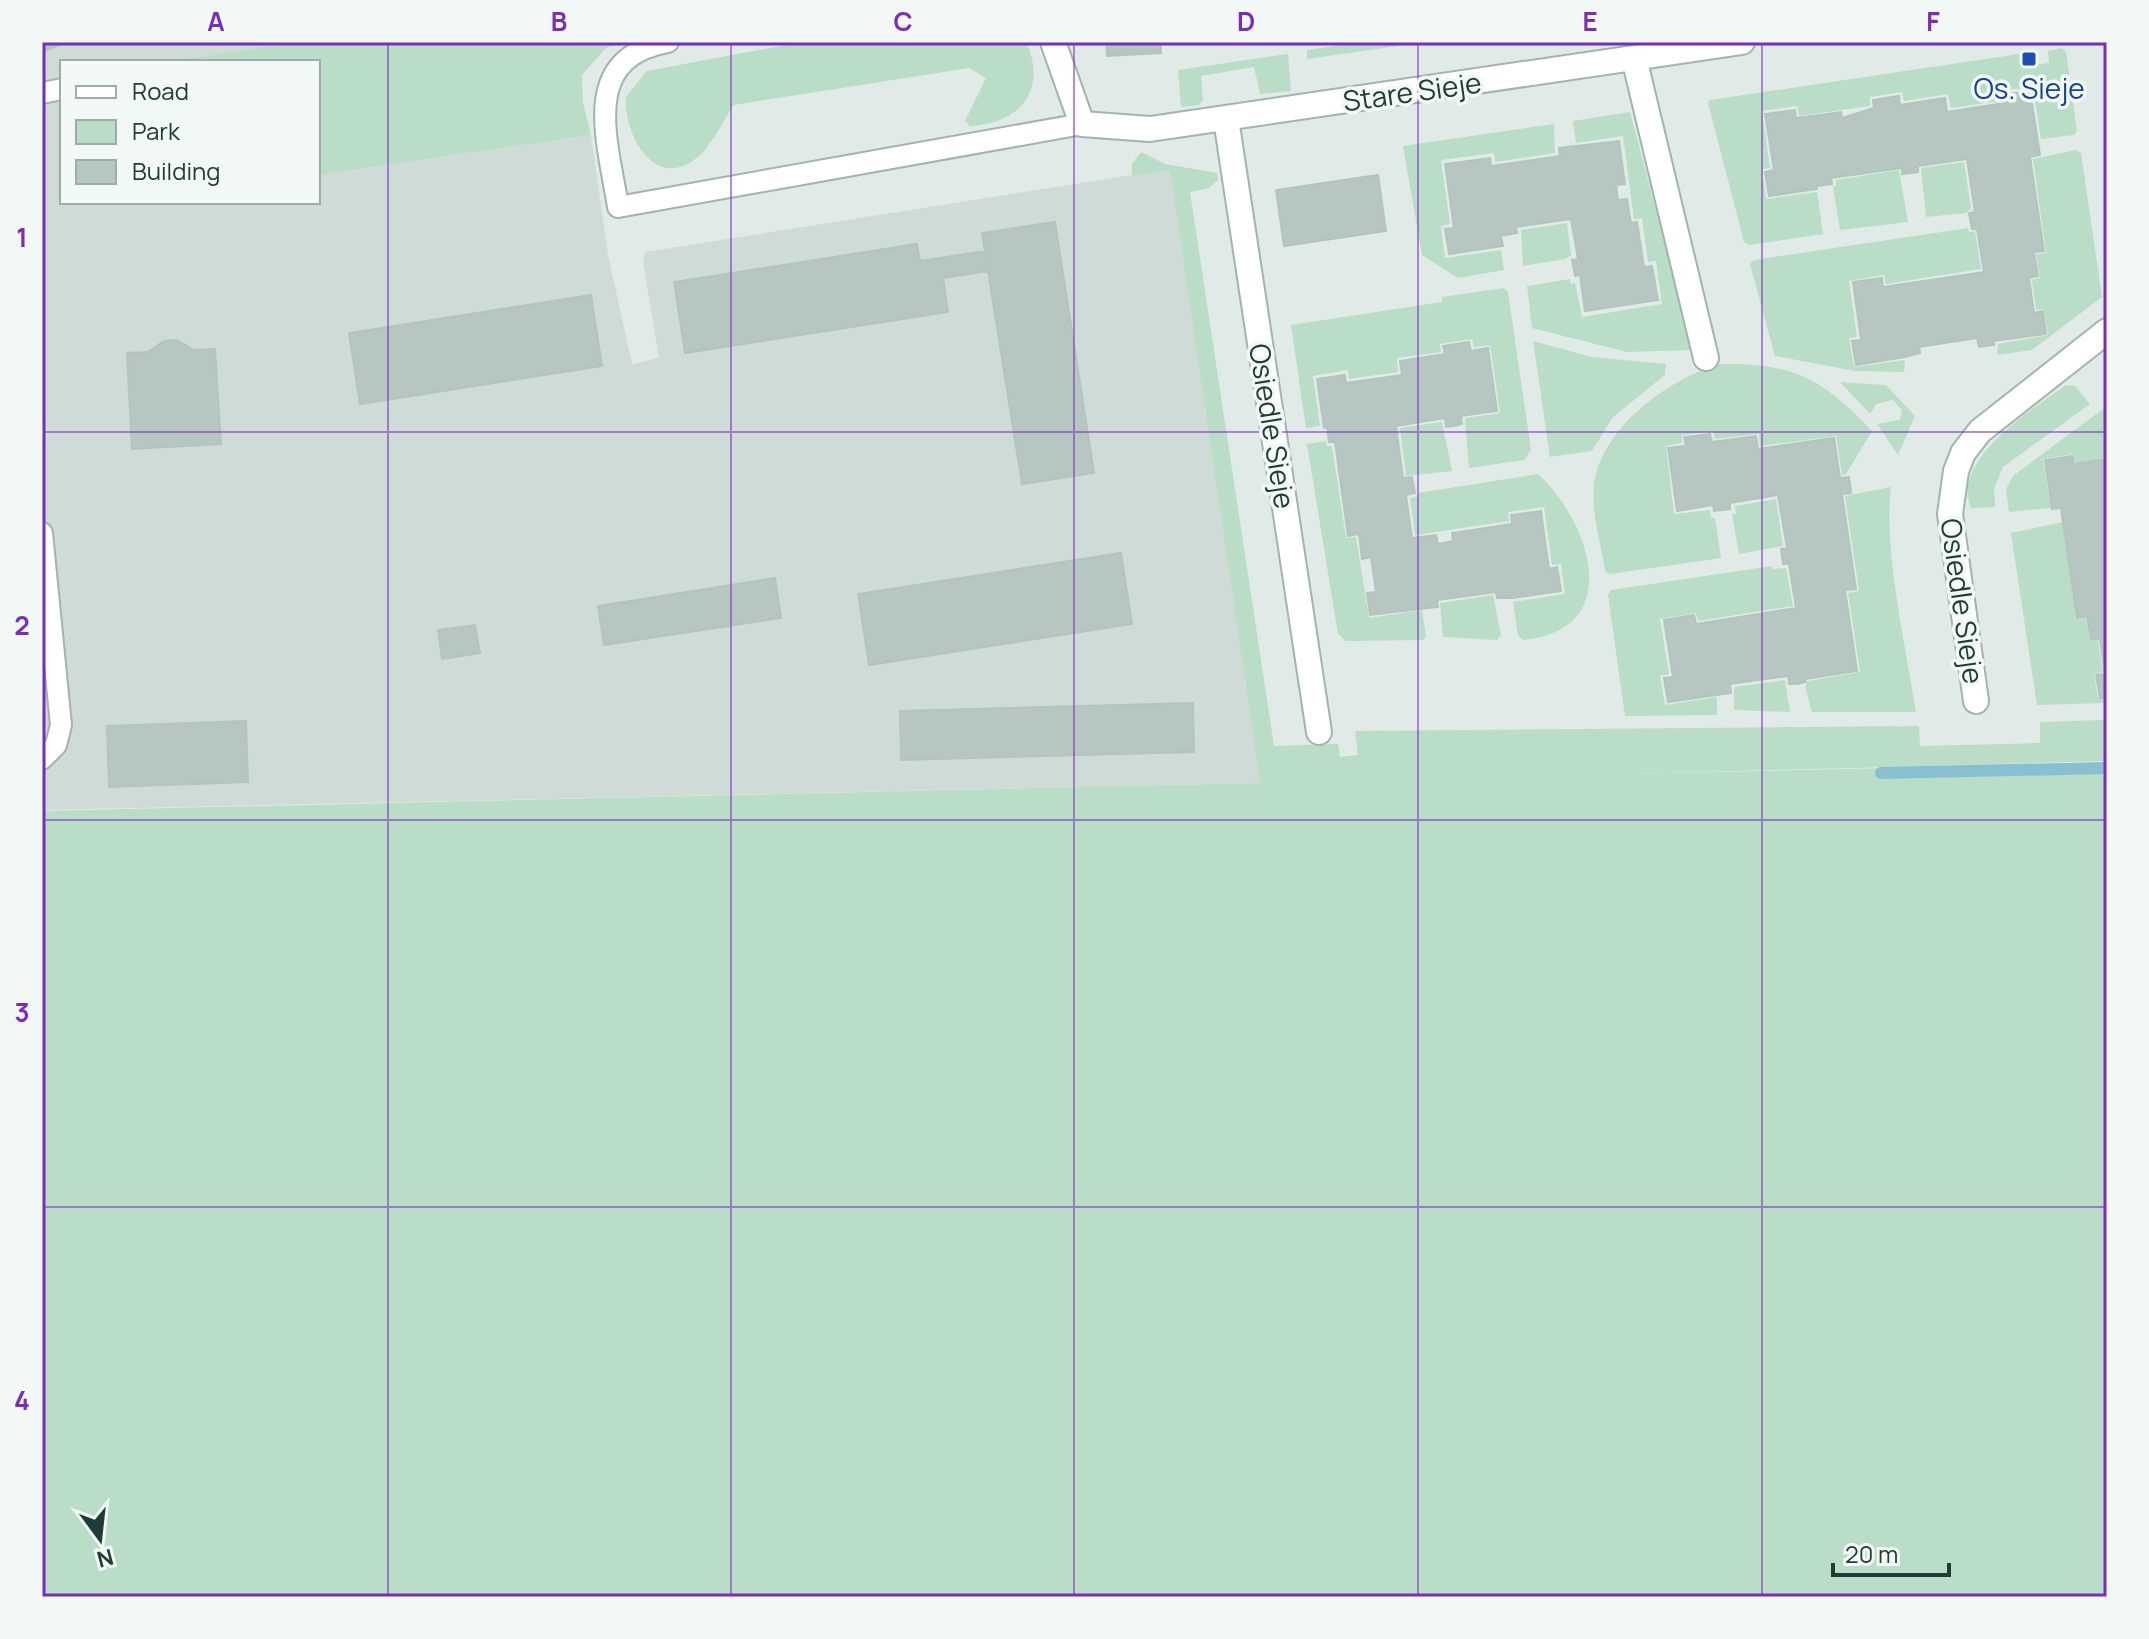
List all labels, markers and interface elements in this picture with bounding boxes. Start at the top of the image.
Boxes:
text: A [207,3,225,39]
text: B [551,3,567,39]
text: C [893,3,913,39]
text: D [1237,3,1255,39]
text: E [1582,3,1598,39]
text: F [1926,3,1940,39]
marker: Os. Sieje [2020,50,2038,68]
legend [60,60,320,204]
street label: Stare Sieje [1340,62,1484,120]
place label: Os. Sieje [1973,69,2085,107]
text: Road [132,74,189,107]
text: Park [132,114,181,147]
text: Building [132,154,220,187]
text: 1 [16,219,28,255]
street label: Osiedle Sieje [1241,341,1305,511]
street label: Osiedle Sieje [1933,516,1993,686]
text: 2 [14,607,30,643]
text: 3 [14,994,30,1030]
text: 4 [14,1382,30,1418]
north arrow [60,1499,140,1579]
scale bar [1833,1527,1949,1577]
text: 20 m [1845,1537,1898,1570]
text: N [94,1542,117,1575]

